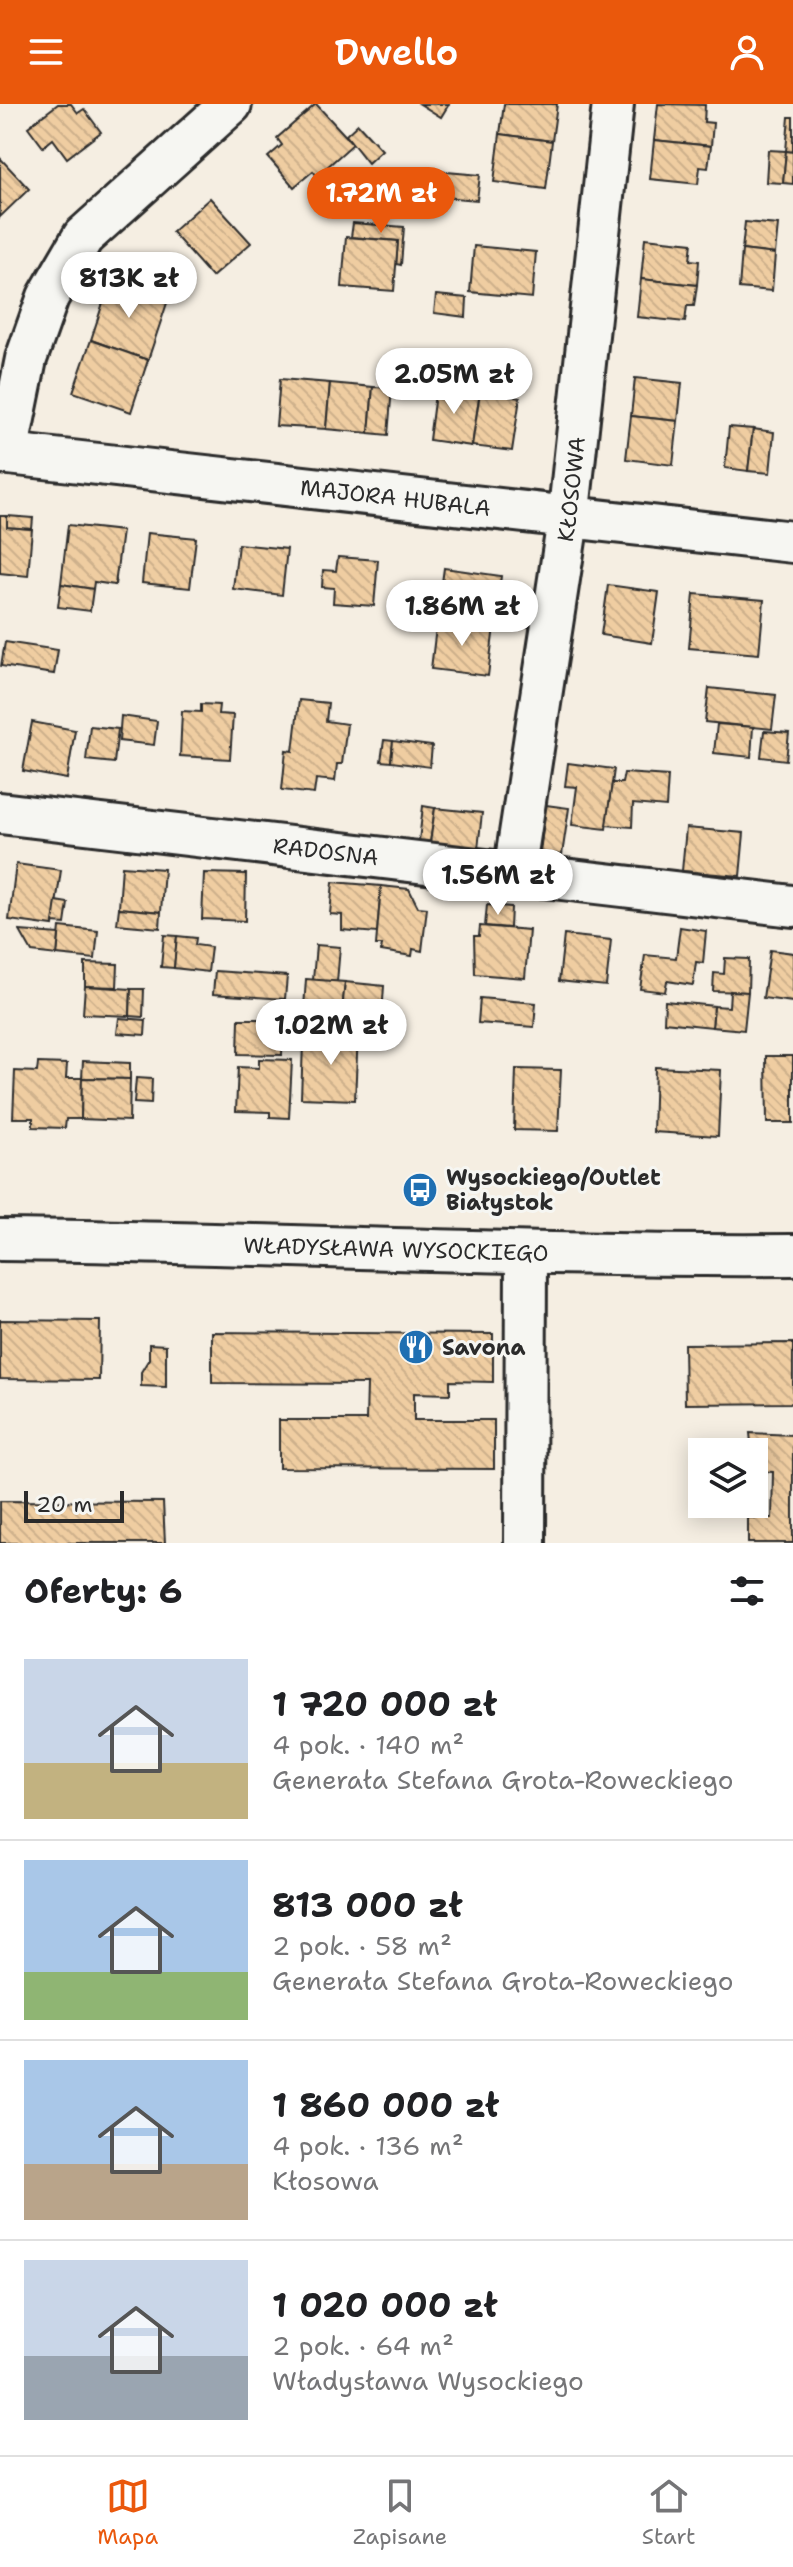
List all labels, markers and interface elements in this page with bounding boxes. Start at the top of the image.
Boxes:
text: Dwello [335,28,458,77]
icon: menu [24,30,68,74]
icon: person [725,30,769,74]
pin: 1.72M zł [298,167,464,235]
text: 1.72M zł [325,175,437,210]
pin: 813K zł [55,252,203,320]
text: 813K zł [79,260,179,295]
pin: 2.05M zł [371,348,537,416]
text: 2.05M zł [394,356,514,391]
street label: KŁOSOWA [551,435,592,544]
street label: MAJORA HUBALA [299,473,492,523]
pin: 1.86M zł [379,580,545,648]
text: 1.86M zł [404,588,520,623]
street label: RADOSNA [272,831,380,872]
pin: 1.56M zł [415,849,581,917]
text: 1.56M zł [441,857,555,892]
pin: 1.02M zł [248,999,414,1067]
text: 1.02M zł [274,1007,388,1042]
place label: Wysockiego/Outlet Białystok [446,1163,661,1217]
bus stop icon: Wysockiego/Outlet Białystok [401,1171,439,1209]
street label: WŁADYSŁAWA WYSOCKIEGO [243,1231,549,1268]
restaurant icon: Savona [397,1328,435,1366]
place label: Savona [442,1333,525,1362]
map controls [688,1438,768,1518]
button: layers [688,1438,768,1518]
scale bar [24,1487,124,1523]
text: 20 m [36,1490,93,1519]
text: Oferty: 6 [24,1568,183,1614]
icon: filters [725,1569,769,1613]
text: 1 720 000 zł [272,1681,497,1727]
icon: home [88,1691,184,1787]
text: 4 pok. · 140 m² [272,1727,464,1762]
text: Generała Stefana Grota-Roweckiego [272,1762,734,1797]
text: 813 000 zł [272,1882,463,1928]
icon: home [88,1892,184,1988]
text: 2 pok. · 58 m² [272,1928,452,1963]
text: Generała Stefana Grota-Roweckiego [272,1963,734,1998]
text: 1 860 000 zł [272,2082,499,2128]
icon: home [88,2092,184,2188]
text: 4 pok. · 136 m² [272,2128,464,2163]
text: Kłosowa [272,2163,379,2198]
text: 1 020 000 zł [272,2282,498,2328]
icon: home [88,2292,184,2388]
text: 2 pok. · 64 m² [272,2328,454,2363]
text: Władysława Wysockiego [272,2363,584,2398]
tab: Mapa [97,2474,158,2551]
tab: Zapisane [353,2474,447,2551]
tab: Start [642,2474,696,2551]

